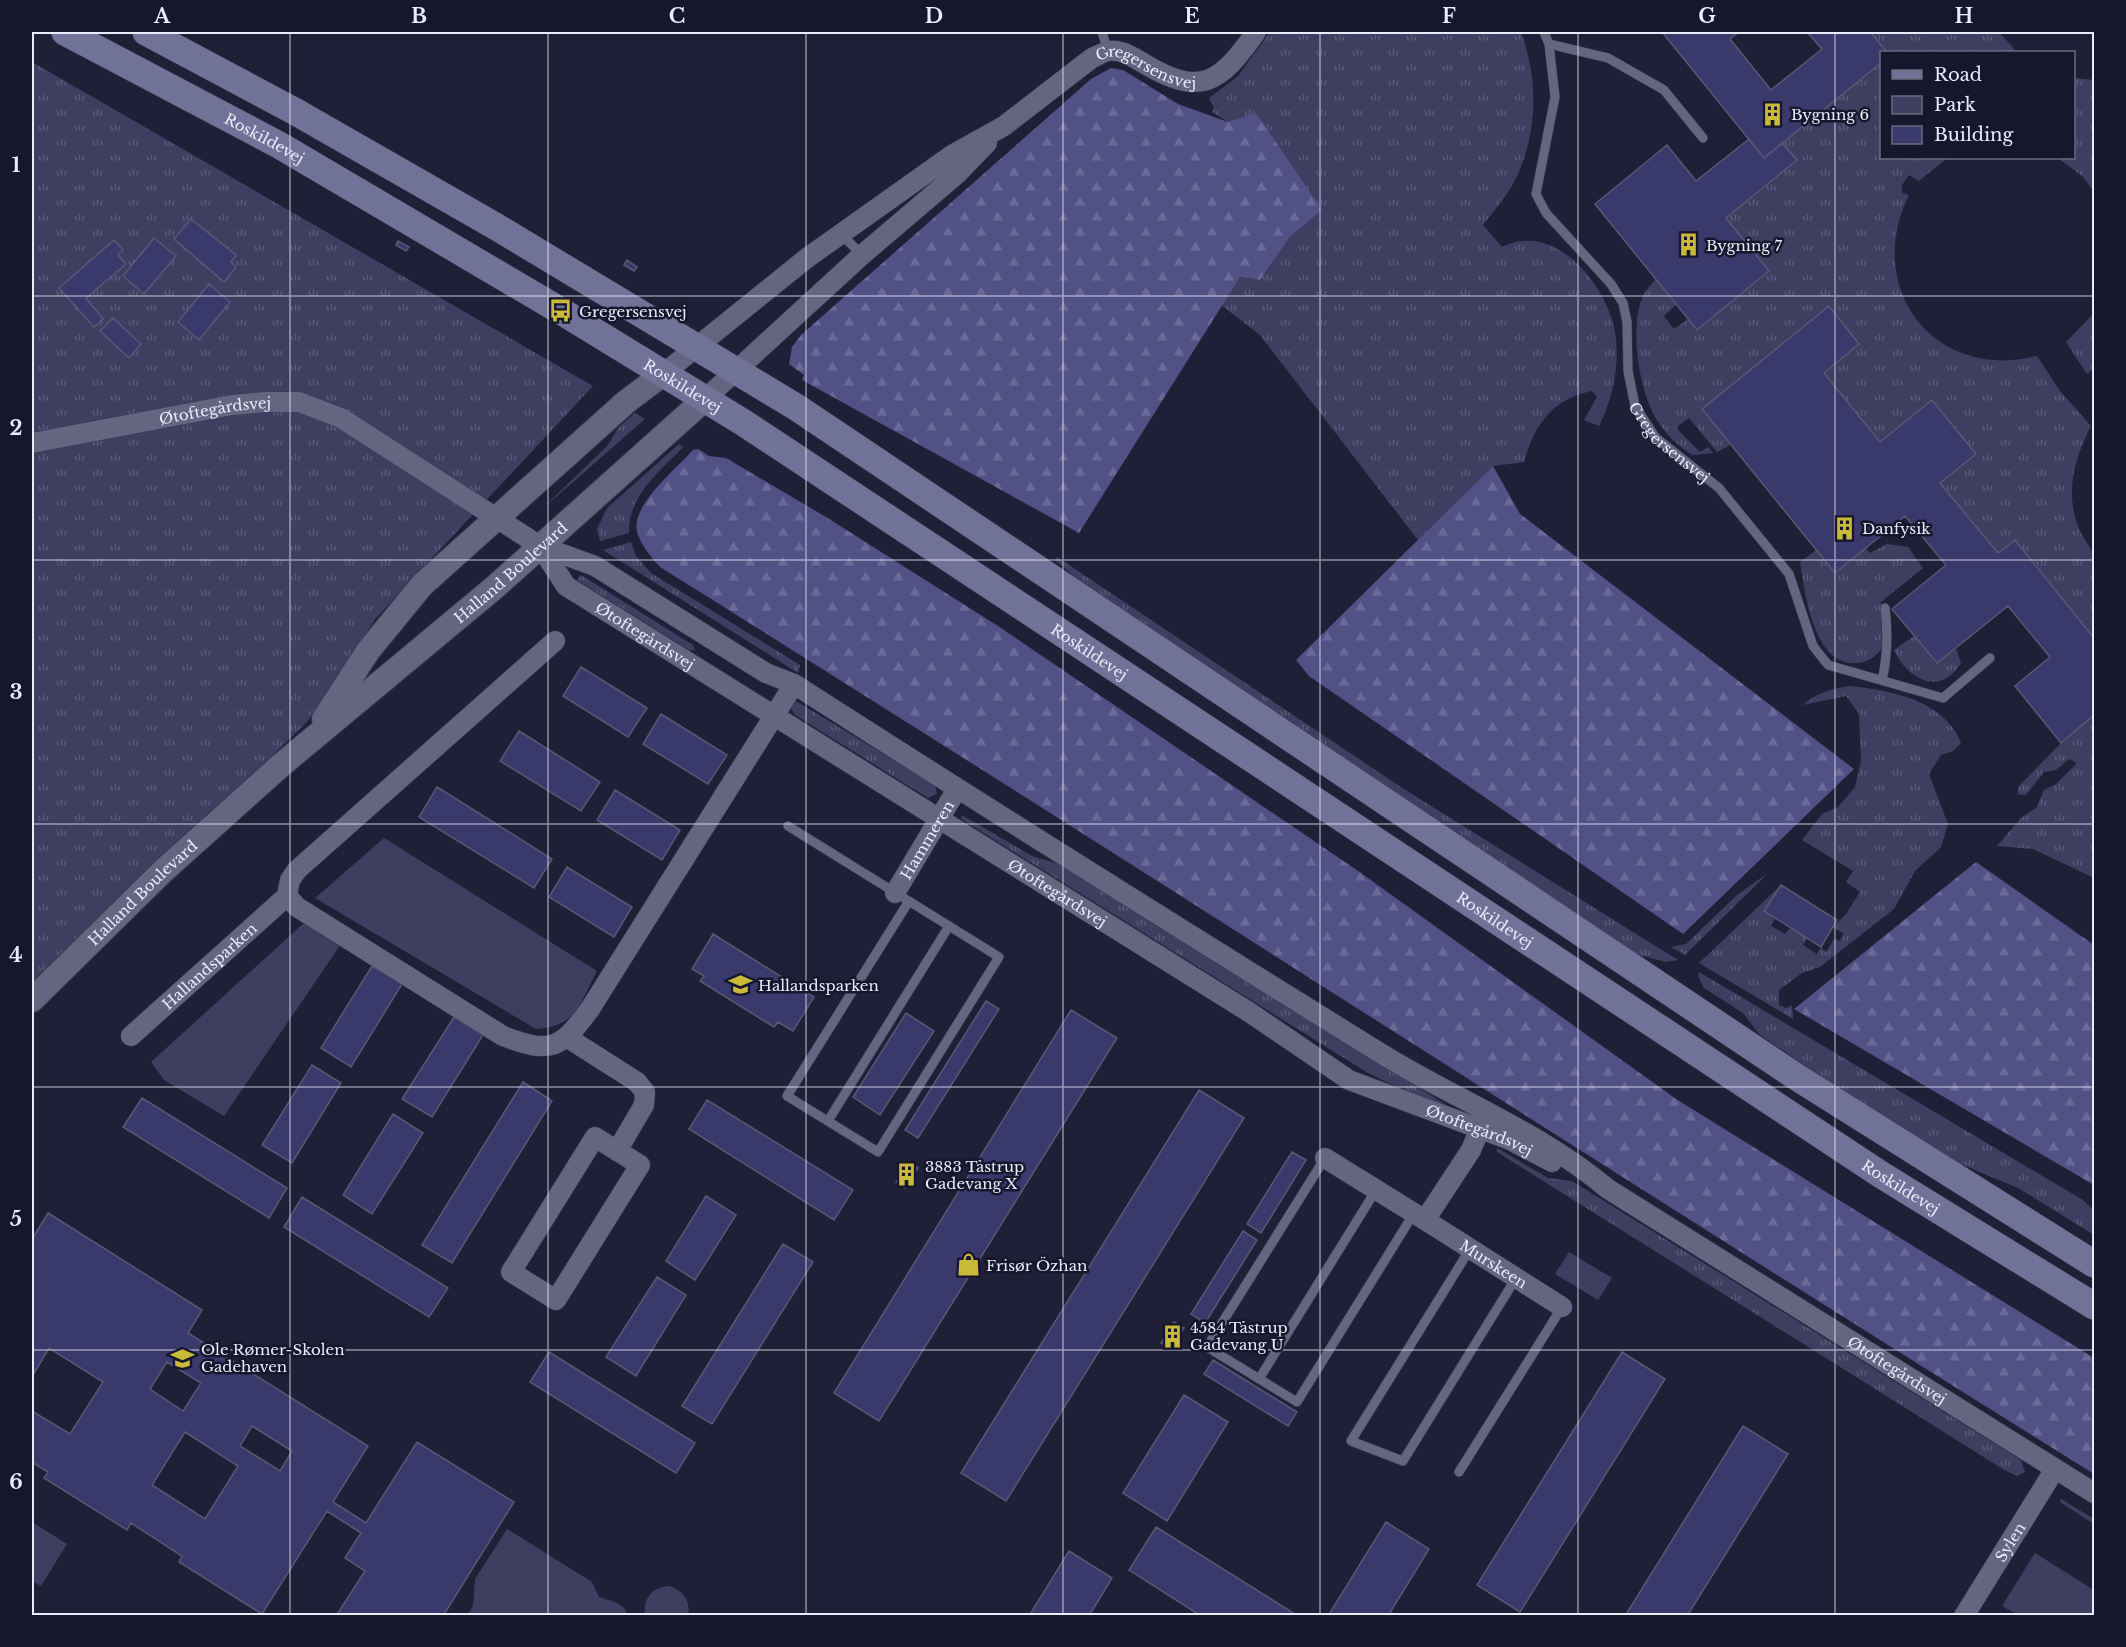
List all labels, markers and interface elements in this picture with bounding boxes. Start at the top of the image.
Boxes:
text: A [153,4,171,28]
text: B [411,4,427,28]
text: C [669,4,685,28]
text: D [925,4,943,28]
text: E [1184,4,1200,28]
text: F [1442,4,1456,28]
text: G [1698,4,1716,28]
text: H [1955,4,1974,28]
street label: Gregersensvej [1092,41,1196,92]
legend [1880,51,2075,159]
text: Road [1934,64,1982,86]
text: Park [1934,94,1976,116]
building icon: Bygning 6 [1760,101,1786,127]
place label: Bygning 6 [1791,105,1869,124]
street label: Roskildevej [221,109,308,167]
text: Building [1934,124,2013,146]
text: 1 [12,153,21,177]
building icon: Bygning 7 [1675,232,1701,258]
place label: Bygning 7 [1706,236,1782,255]
bus stop icon: Gregersensvej [548,298,574,324]
place label: Gregersensvej [579,302,687,321]
street label: Roskildevej [640,354,725,417]
street label: Øtoftegårdsvej [157,393,271,428]
street label: Gregersensvej [1625,398,1714,486]
text: 2 [9,416,23,440]
building icon: Danfysik [1831,515,1857,541]
street label: Halland Boulevard [450,518,571,627]
place label: Danfysik [1862,519,1931,538]
street label: Øtoftegårdsvej [592,597,698,673]
street label: Roskildevej [1048,619,1132,684]
text: 3 [10,680,22,704]
street label: Hammeren [896,797,958,883]
street label: Halland Boulevard [84,836,201,949]
street label: Øtoftegårdsvej [1004,855,1111,931]
street label: Roskildevej [1453,887,1537,952]
street label: Hallandsparken [158,918,260,1013]
text: 4 [9,943,23,967]
school or university icon: Hallandsparken [727,972,753,998]
place label: Hallandsparken [758,976,879,995]
street label: Øtoftegårdsvej [1423,1100,1536,1160]
street label: Roskildevej [1858,1155,1943,1218]
place label: 3883 Tåstrup Gadevang X [925,1157,1024,1193]
building icon: 3883 Tåstrup Gadevang X [894,1162,920,1188]
text: 5 [10,1207,22,1231]
street label: Murskeen [1456,1235,1531,1292]
shop icon: Frisør Özhan [955,1252,981,1278]
place label: Frisør Özhan [986,1256,1087,1275]
place label: 4584 Tåstrup Gadevang U [1190,1318,1288,1354]
building icon: 4584 Tåstrup Gadevang U [1159,1323,1185,1349]
street label: Øtoftegårdsvej [1844,1332,1950,1408]
place label: Ole Rømer-Skolen Gadehaven [201,1340,345,1376]
school or university icon: Ole Rømer-Skolen Gadehaven [170,1345,196,1371]
text: 6 [9,1470,23,1494]
street label: Sylen [1990,1519,2029,1565]

